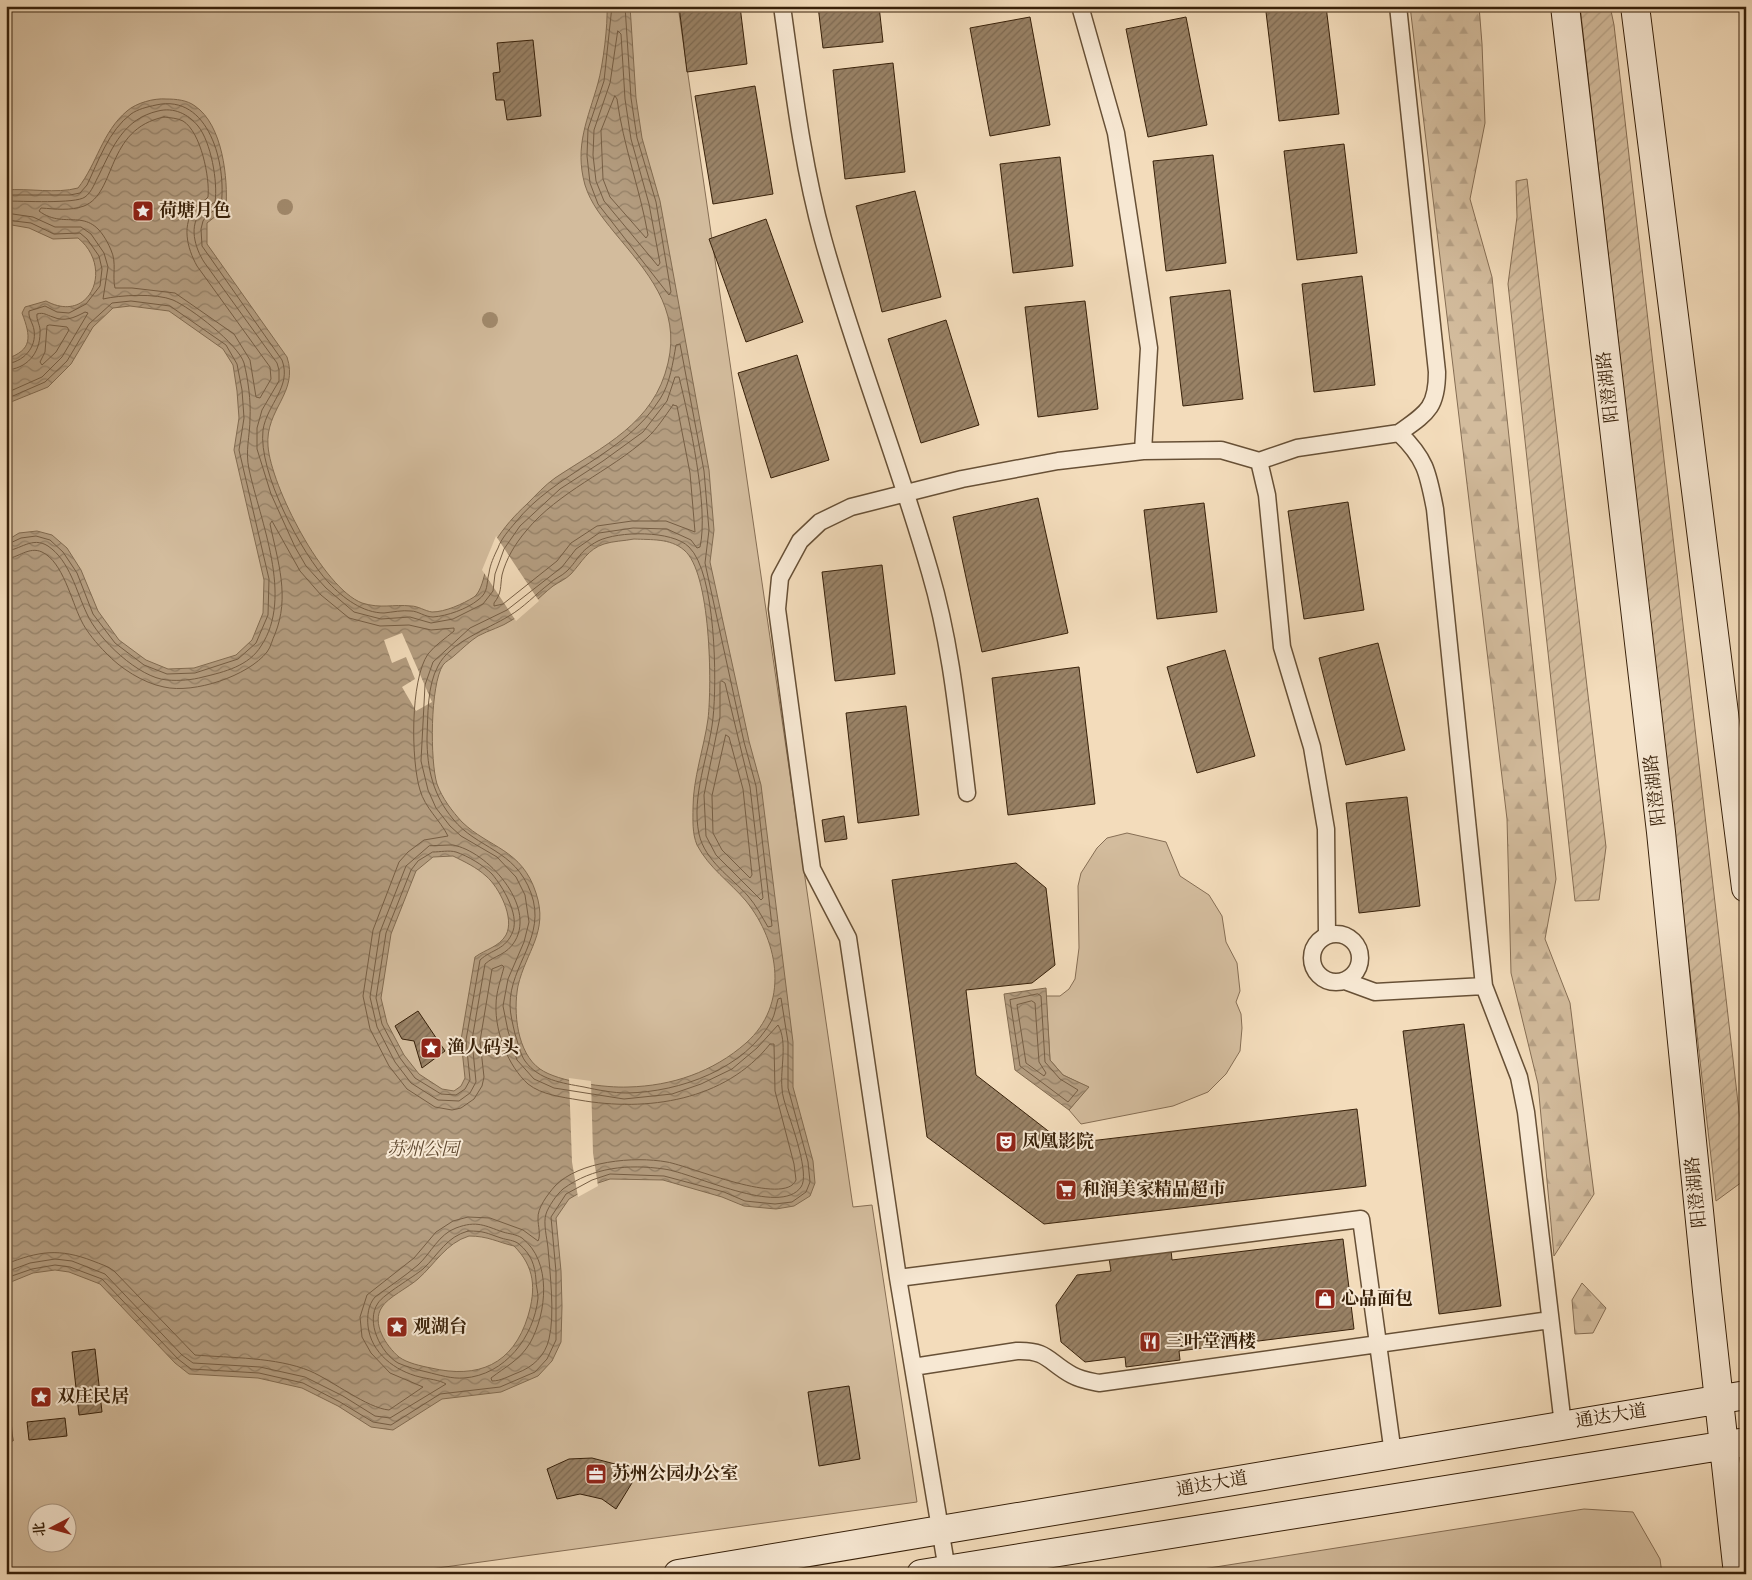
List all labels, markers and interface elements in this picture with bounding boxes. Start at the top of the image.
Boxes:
place icon: 荷塘月色 [131,199,155,223]
place label: 荷塘月色 [159,199,231,224]
street label: 阳澄湖路 [1592,350,1626,424]
street label: 阳澄湖路 [1639,753,1673,827]
place icon: 渔人码头 [419,1036,443,1060]
place label: 渔人码头 [447,1036,519,1061]
theatre icon: 凤凰影院 [994,1130,1018,1154]
place label: 凤凰影院 [1022,1130,1094,1155]
park label: 苏州公园 [387,1138,462,1163]
street label: 阳澄湖路 [1681,1155,1713,1229]
supermarket icon: 和润美家精品超市 [1054,1178,1078,1202]
place label: 和润美家精品超市 [1082,1178,1226,1203]
shop icon: 心品面包 [1313,1287,1337,1311]
place label: 心品面包 [1341,1287,1413,1312]
place icon: 观湖台 [385,1315,409,1339]
place label: 观湖台 [413,1315,467,1340]
restaurant icon: 三叶堂酒楼 [1138,1330,1162,1354]
place label: 三叶堂酒楼 [1166,1330,1256,1355]
place icon: 双庄民居 [29,1385,53,1409]
place label: 双庄民居 [57,1385,129,1410]
street label: 通达大道 [1573,1399,1649,1435]
office icon: 苏州公园办公室 [584,1462,608,1486]
place label: 苏州公园办公室 [612,1462,738,1487]
street label: 通达大道 [1174,1466,1250,1504]
north arrow [28,1502,78,1552]
text: 北 [30,1521,51,1537]

